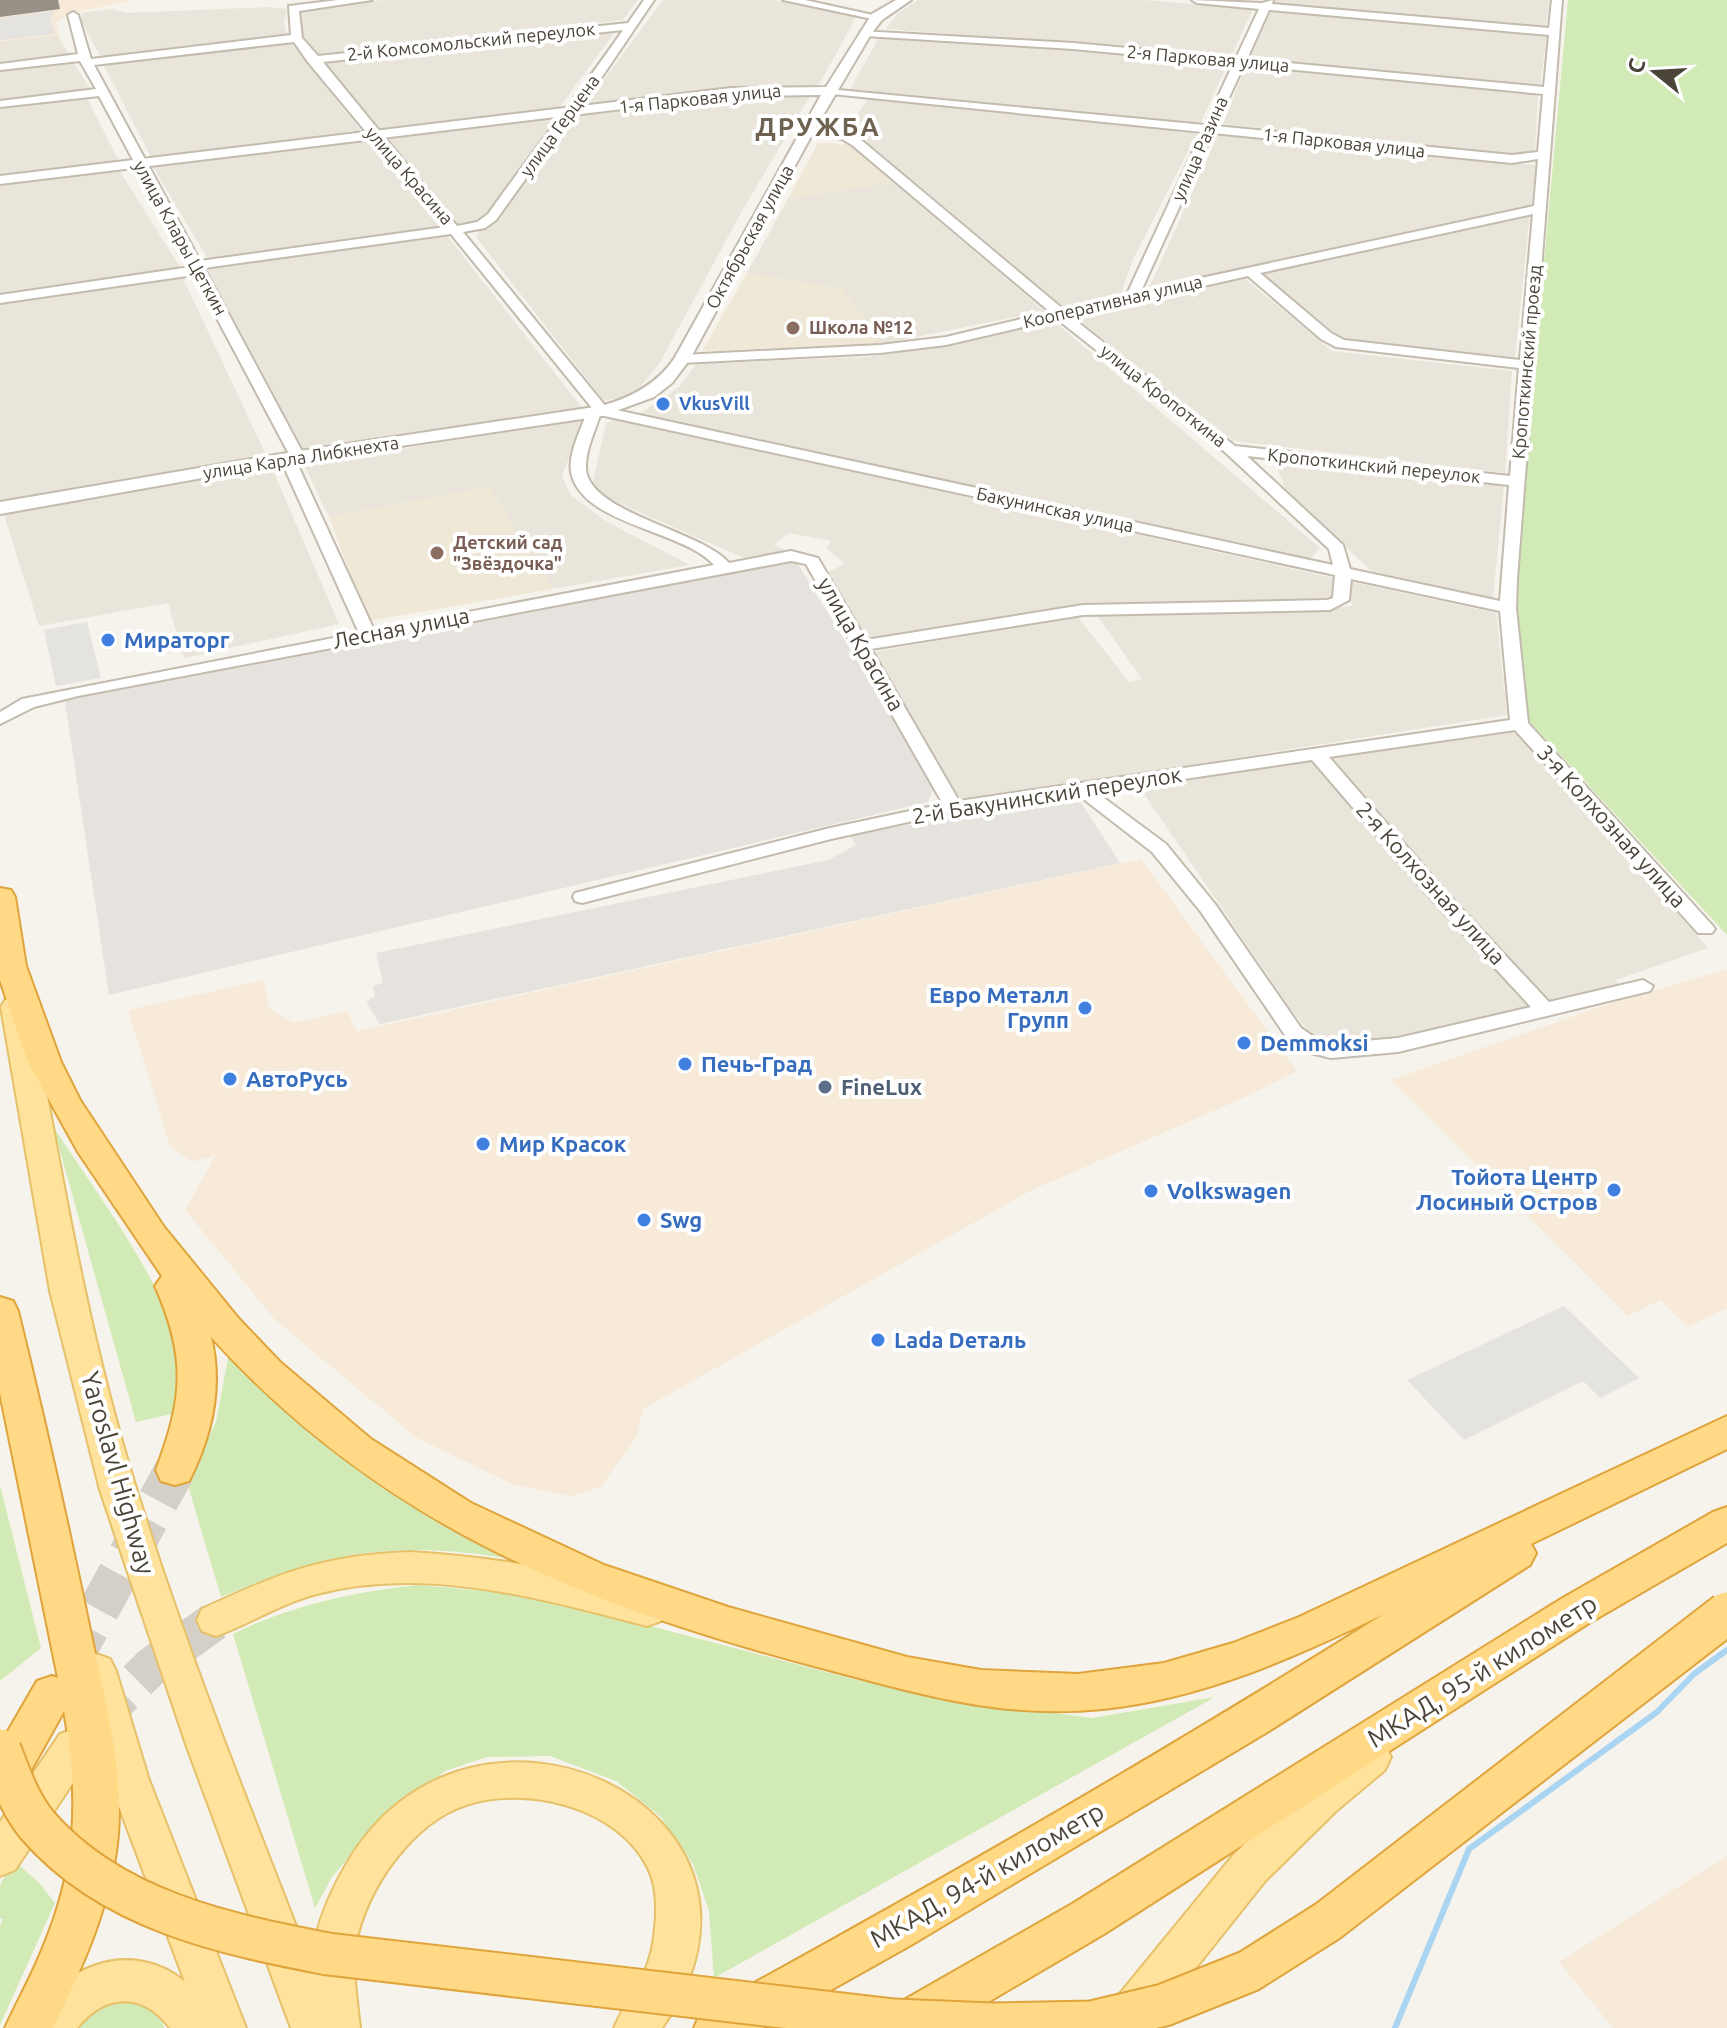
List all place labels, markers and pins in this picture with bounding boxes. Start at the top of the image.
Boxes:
place label: Школа №12 [809,317,913,337]
marker: Школа №12 [784,319,802,337]
place label: VkusVill [679,393,750,413]
marker: VkusVill [654,395,672,413]
place label: Детский сад "Звёздочка" [453,532,563,573]
marker: Детский сад "Звёздочка" [428,544,446,562]
place label: Мираторг [124,627,230,652]
marker: Мираторг [99,631,117,649]
place label: Евро Металл Групп [929,982,1069,1032]
marker: Евро Металл Групп [1076,999,1094,1017]
place label: Demmoksi [1260,1030,1369,1055]
marker: Demmoksi [1235,1034,1253,1052]
place label: Печь-Град [701,1051,812,1076]
marker: Печь-Град [676,1055,694,1073]
place label: АвтоРусь [246,1066,348,1091]
marker: АвтоРусь [221,1070,239,1088]
place label: FineLux [841,1074,922,1099]
marker: FineLux [816,1078,834,1096]
place label: Мир Красок [499,1131,627,1156]
marker: Мир Красок [474,1135,492,1153]
place label: Тойота Центр Лосиный Остров [1416,1164,1598,1214]
place label: Volkswagen [1167,1178,1291,1203]
marker: Тойота Центр Лосиный Остров [1605,1181,1623,1199]
marker: Volkswagen [1142,1182,1160,1200]
place label: Swg [660,1207,702,1232]
marker: Swg [635,1211,653,1229]
place label: Lada Dеталь [894,1327,1026,1352]
marker: Lada Dеталь [869,1331,887,1349]

